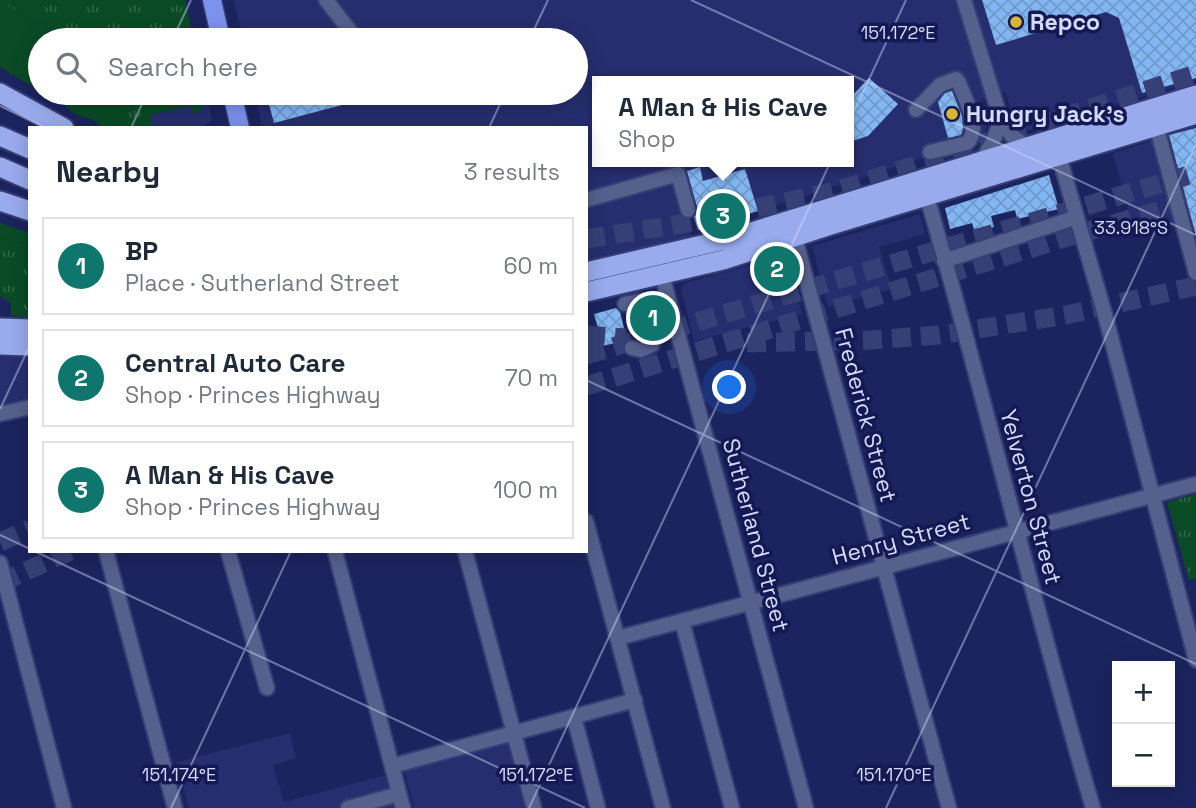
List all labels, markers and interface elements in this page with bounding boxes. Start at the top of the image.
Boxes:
place label: Repco [1030,7,1100,37]
marker: Repco [1008,14,1024,30]
text: 151.172°E [861,21,935,44]
search box [28,28,588,105]
icon: search [52,48,90,86]
text: Search here [108,50,258,84]
popup [592,76,854,167]
text: A Man & His Cave [618,90,828,124]
place label: Hungry Jack's [966,99,1125,129]
marker: Hungry Jack's [944,106,960,122]
text: Shop [618,124,676,154]
text: Nearby [56,152,160,191]
text: 3 results [464,157,560,187]
pin: 3 [700,190,746,242]
text: 33.918°S [1094,216,1168,239]
text: BP [125,234,158,268]
pin: 2 [754,243,800,295]
text: 1 [76,251,86,281]
text: 60 m [503,251,558,281]
text: Place · Sutherland Street [125,268,400,298]
pin: 1 [630,292,676,344]
street label: Frederick Street [828,324,904,506]
text: Central Auto Care [125,346,345,380]
text: 2 [74,363,88,393]
text: 70 m [505,363,558,393]
your location [712,370,746,404]
text: Shop · Princes Highway [125,380,381,410]
street label: Yelverton Street [993,406,1069,588]
street label: Sutherland Street [716,435,796,635]
text: A Man & His Cave [125,458,334,492]
text: 3 [74,475,88,505]
text: 100 m [493,475,558,505]
text: Shop · Princes Highway [125,492,381,522]
street label: Henry Street [829,506,973,572]
map controls [1112,661,1175,787]
button: + [1112,661,1175,724]
button: − [1112,724,1175,787]
text: 151.174°E [142,763,216,786]
text: 151.172°E [499,763,573,786]
text: 151.170°E [856,763,932,786]

